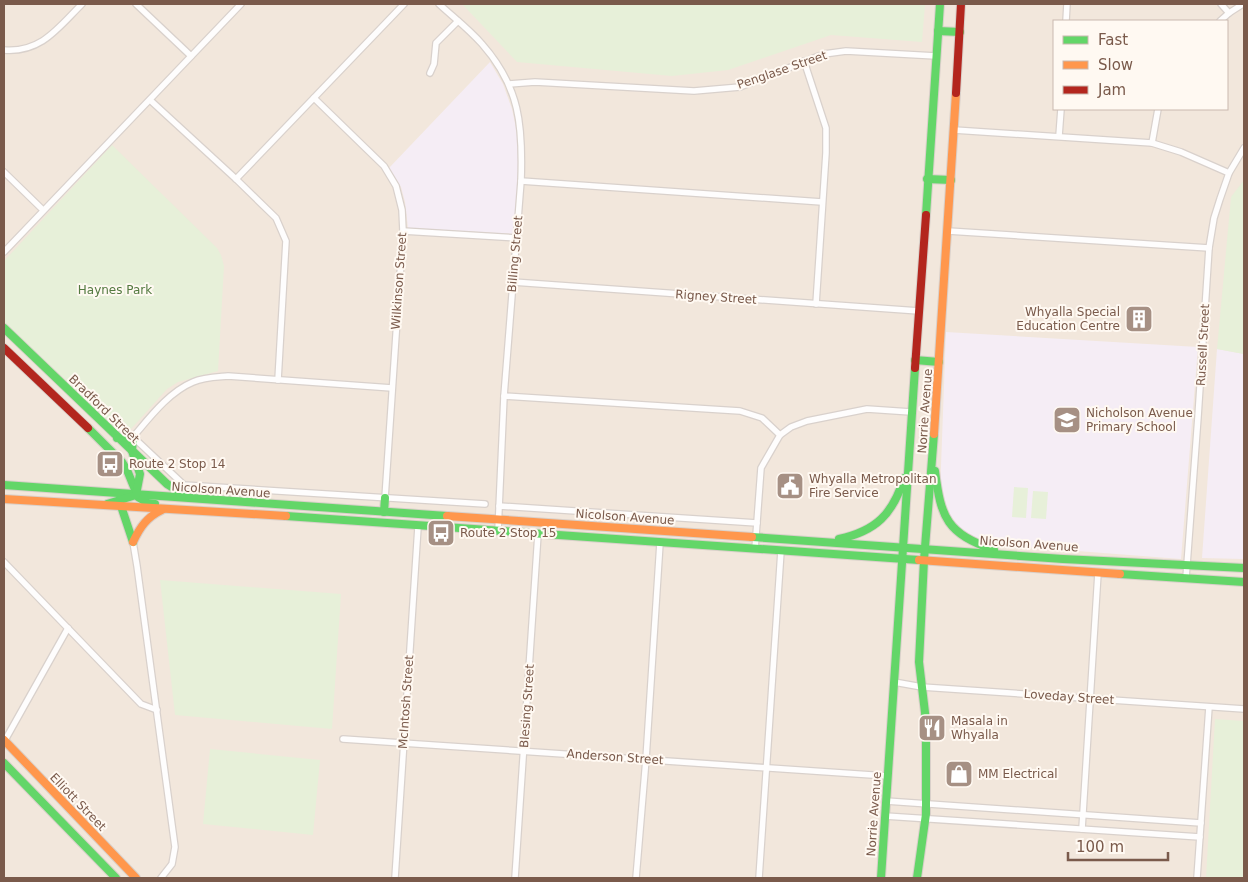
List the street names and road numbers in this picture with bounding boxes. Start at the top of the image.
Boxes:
street label: Penglase Street [735,48,829,92]
street label: Billing Street [505,215,525,293]
street label: Wilkinson Street [389,232,409,330]
street label: Rigney Street [675,287,758,307]
street label: Russell Street [1194,303,1212,386]
street label: Norrie Avenue [915,368,935,454]
street label: Bradford Street [66,372,142,446]
street label: Nicolson Avenue [171,480,271,500]
street label: Nicolson Avenue [575,507,675,527]
street label: Nicolson Avenue [979,534,1079,554]
street label: McIntosh Street [396,654,416,750]
street label: Blesing Street [517,663,537,748]
street label: Loveday Street [1023,687,1115,707]
street label: Anderson Street [566,747,664,767]
street label: Elliott Street [47,770,109,834]
street label: Norrie Avenue [864,771,884,857]

